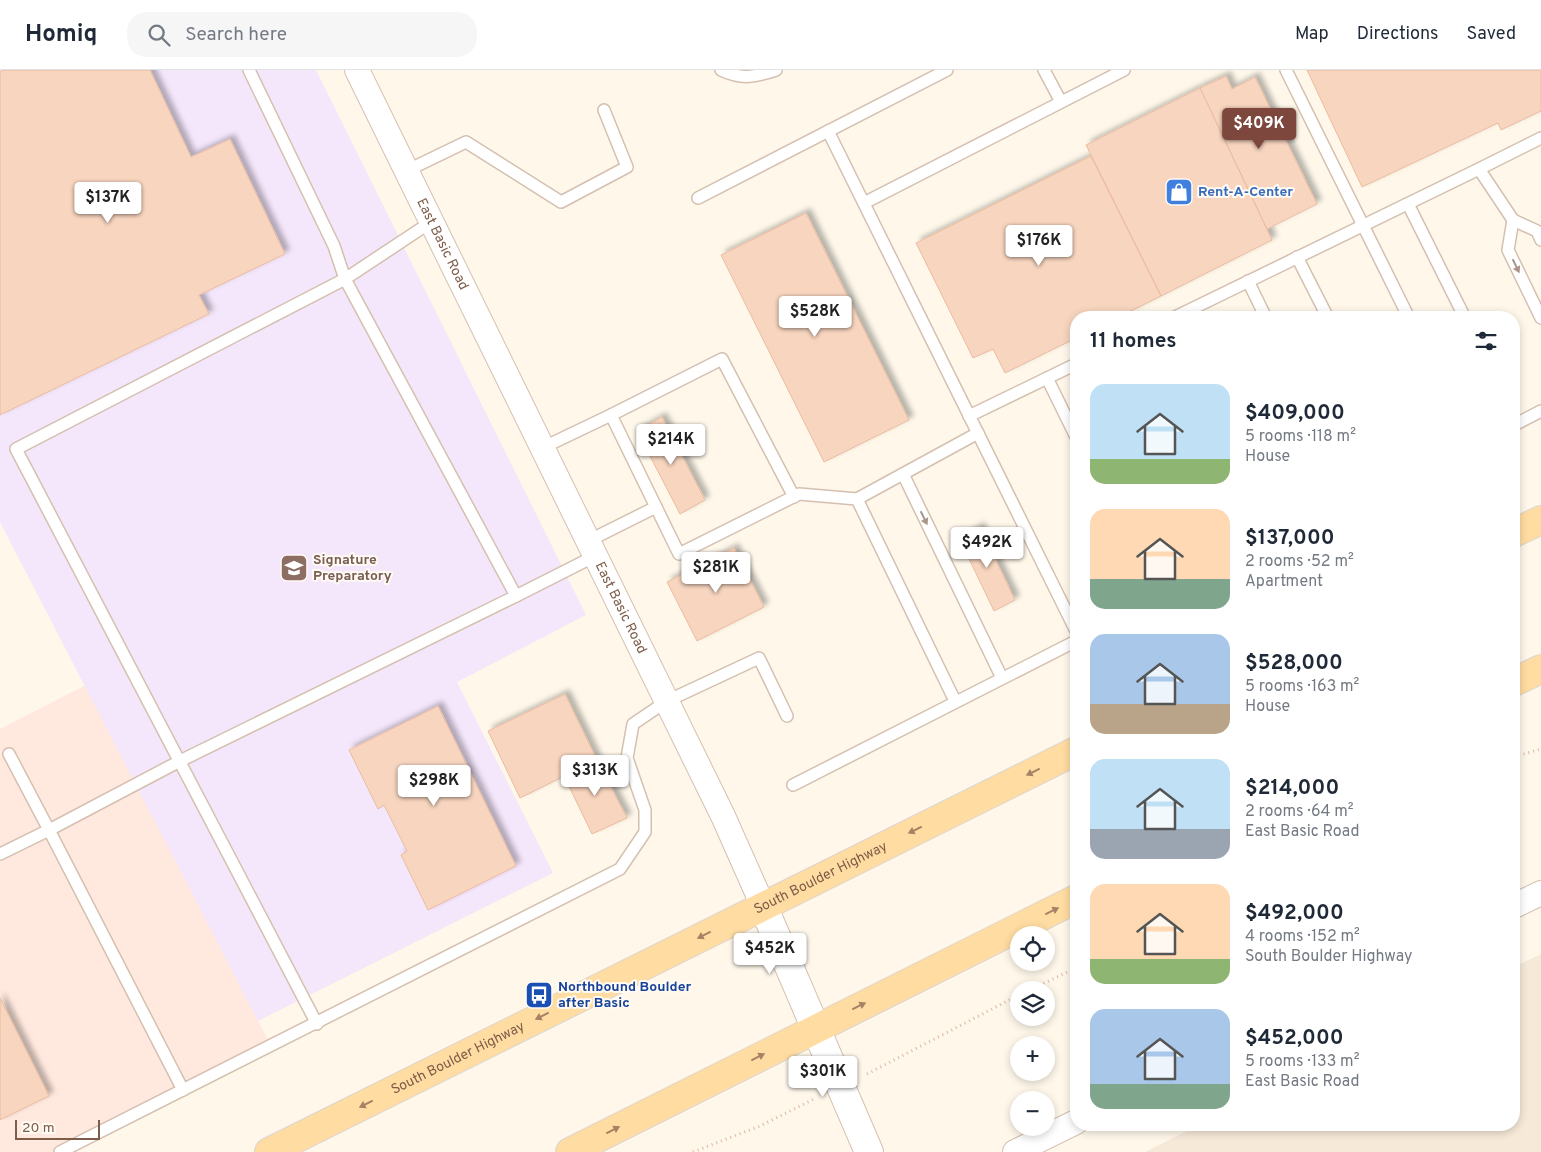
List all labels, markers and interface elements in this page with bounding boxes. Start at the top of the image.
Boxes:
search box [127,12,477,57]
text: Homiq [25,20,97,50]
icon: search [145,21,173,49]
text: Search here [185,23,287,47]
text: Map [1295,23,1329,46]
text: Directions [1357,23,1439,46]
text: Saved [1467,23,1516,46]
pin: $409K [1224,108,1294,150]
text: $409K [1233,114,1285,134]
shop icon: Rent-A-Center [1164,177,1194,207]
pin: $137K [73,182,143,224]
place label: Rent-A-Center [1198,184,1293,201]
text: $137K [85,188,131,208]
street label: East Basic Road [413,195,472,293]
pin: $176K [1004,224,1074,267]
text: $176K [1017,231,1062,251]
one-way arrow [1512,259,1520,273]
pin: $528K [780,296,850,338]
text: $528K [790,302,840,322]
icon: filters [1472,327,1500,355]
text: 11 homes [1090,328,1177,355]
text: $409,000 [1245,400,1345,427]
icon: home [1130,404,1190,464]
pin: $214K [636,424,706,466]
text: 5 rooms · 118 m² [1245,427,1356,447]
text: $214K [647,430,695,450]
text: House [1245,447,1290,467]
one-way arrow [920,511,928,525]
text: $137,000 [1245,525,1335,552]
pin: $492K [952,526,1022,569]
icon: home [1130,529,1190,589]
text: $492K [962,533,1012,553]
place label: Signature Preparatory [313,552,392,585]
pin: $281K [681,552,751,594]
text: 2 rooms · 52 m² [1245,552,1354,572]
school or university icon: Signature Preparatory [279,553,309,583]
text: $281K [692,558,740,578]
street label: East Basic Road [591,559,651,657]
text: Apartment [1245,572,1323,592]
text: $528,000 [1245,650,1343,677]
icon: home [1130,654,1190,714]
text: 5 rooms · 163 m² [1245,677,1359,697]
text: House [1245,697,1290,717]
pin: $313K [560,754,630,797]
text: $313K [572,761,618,781]
pin: $298K [399,764,469,807]
one-way arrow [1025,768,1040,776]
text: $298K [409,771,459,791]
text: $214,000 [1245,775,1339,802]
icon: home [1130,779,1190,839]
text: 2 rooms · 64 m² [1245,802,1354,822]
text: East Basic Road [1245,822,1360,842]
one-way arrow [908,826,923,834]
street label: South Boulder Highway [751,838,890,918]
text: $492,000 [1245,900,1344,927]
icon: home [1130,904,1190,964]
one-way arrow [1045,907,1059,915]
map controls [1010,926,1055,1136]
button: locate [1010,926,1055,971]
text: 4 rooms · 152 m² [1245,927,1360,947]
one-way arrow [696,931,711,940]
pin: $452K [735,932,805,975]
text: $452K [745,939,795,959]
text: South Boulder Highway [1245,947,1413,967]
place label: Northbound Boulder after Basic [558,979,692,1012]
bus stop icon: Northbound Boulder after Basic [524,980,554,1010]
button: layers [1010,981,1055,1026]
one-way arrow [852,1002,866,1010]
one-way arrow [535,1012,550,1020]
street label: South Boulder Highway [388,1018,527,1098]
text: $452,000 [1245,1025,1344,1052]
icon: home [1130,1029,1190,1089]
button: + [1010,1036,1055,1081]
text: 5 rooms · 133 m² [1245,1052,1359,1072]
one-way arrow [751,1053,766,1061]
pin: $301K [788,1056,858,1098]
text: $301K [799,1062,847,1082]
text: East Basic Road [1245,1072,1360,1092]
button: − [1010,1091,1055,1136]
one-way arrow [359,1100,373,1108]
scale bar [15,1117,100,1140]
text: 20 m [22,1120,55,1137]
one-way arrow [606,1126,620,1134]

